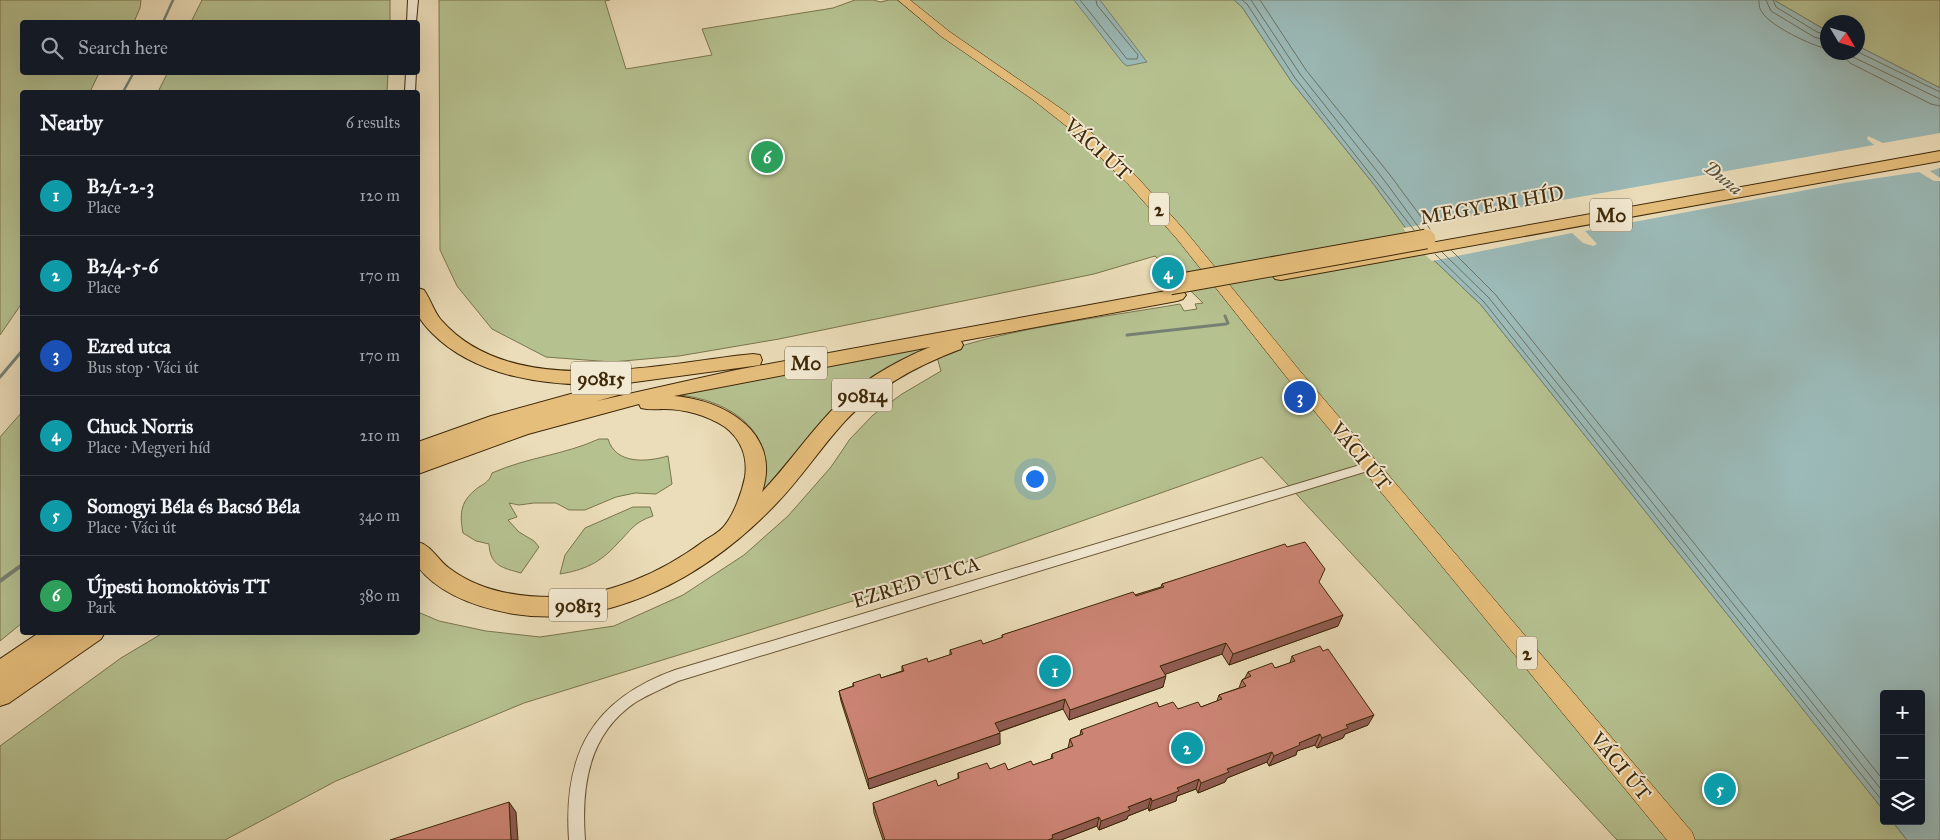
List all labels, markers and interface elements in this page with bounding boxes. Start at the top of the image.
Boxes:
north arrow [1820,15,1865,60]
search box [20,20,420,75]
icon: search [38,34,66,62]
text: Search here [78,36,168,59]
text: Nearby [40,110,103,136]
street label: VÁCI ÚT [1059,111,1138,185]
text: 6 results [346,113,400,132]
pin: 6 [751,138,783,176]
water label: Duna [1699,156,1747,200]
text: B2/1-2-3 [87,175,154,198]
street label: MEGYERI HÍD [1418,179,1566,229]
text: 1 [53,186,59,205]
text: 120 m [360,186,400,205]
road number: 2 [1149,192,1169,225]
text: Place [87,198,121,217]
road number: M0 [1590,198,1632,232]
pin: 4 [1152,254,1184,292]
text: B2/4-5-6 [87,255,158,278]
text: 2 [52,266,60,285]
text: 170 m [359,266,400,285]
text: Place [87,278,121,297]
text: Ezred utca [87,335,171,358]
text: 3 [53,346,59,365]
text: 170 m [359,346,400,365]
road number: M0 [785,346,827,379]
text: Bus stop · Váci út [87,358,199,377]
road number: 90815 [571,362,631,394]
road number: 90814 [832,378,892,412]
pin: 3 [1284,378,1316,416]
text: Chuck Norris [87,415,193,438]
street label: VÁCI ÚT [1325,415,1398,495]
text: 4 [52,426,60,445]
text: 210 m [360,426,400,445]
text: Place · Megyeri híd [87,438,211,457]
your location [1022,466,1048,492]
text: Somogyi Béla és Bacsó Béla [87,495,300,518]
text: 5 [52,506,60,525]
text: 340 m [358,506,400,525]
text: Place · Váci út [87,518,176,537]
street label: EZRED UTCA [849,551,983,613]
text: Újpesti homoktövis TT [87,575,269,598]
text: 6 [52,586,60,605]
text: 380 m [359,586,400,605]
road number: 90813 [549,588,607,622]
text: Park [87,598,116,617]
road number: 2 [1517,636,1537,670]
pin: 1 [1039,652,1071,690]
map controls [1880,690,1925,825]
button: + [1880,690,1925,735]
street label: VÁCI ÚT [1585,725,1658,805]
pin: 2 [1171,729,1203,767]
button: − [1880,735,1925,780]
pin: 5 [1704,770,1736,808]
button: layers [1880,780,1925,825]

